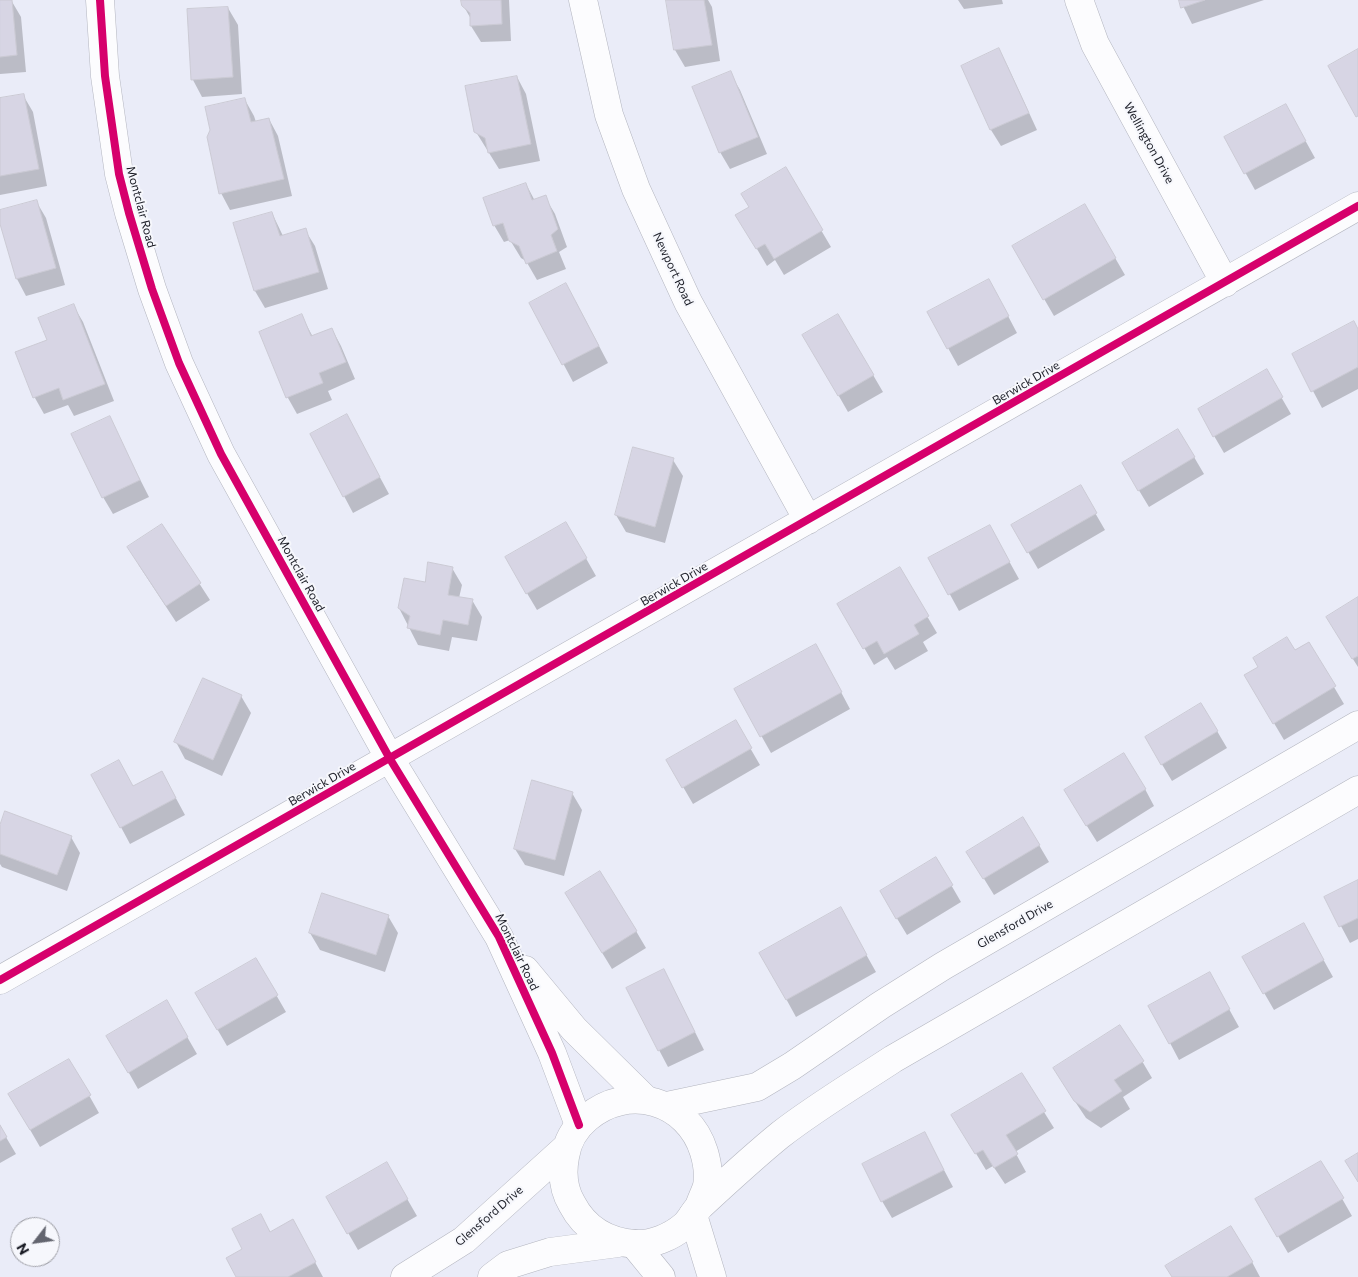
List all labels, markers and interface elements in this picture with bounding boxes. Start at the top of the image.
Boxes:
street label: Wellington Drive [1121,100,1177,186]
street label: Montclair Road [123,165,159,249]
street label: Newport Road [650,230,696,308]
street label: Berwick Drive [990,358,1062,408]
street label: Montclair Road [274,534,328,614]
street label: Berwick Drive [638,559,710,609]
street label: Berwick Drive [286,759,358,809]
street label: Glensford Drive [975,897,1055,951]
street label: Montclair Road [492,911,542,993]
street label: Glensford Drive [452,1183,526,1249]
north arrow [10,1217,60,1267]
text: N [12,1240,32,1258]

